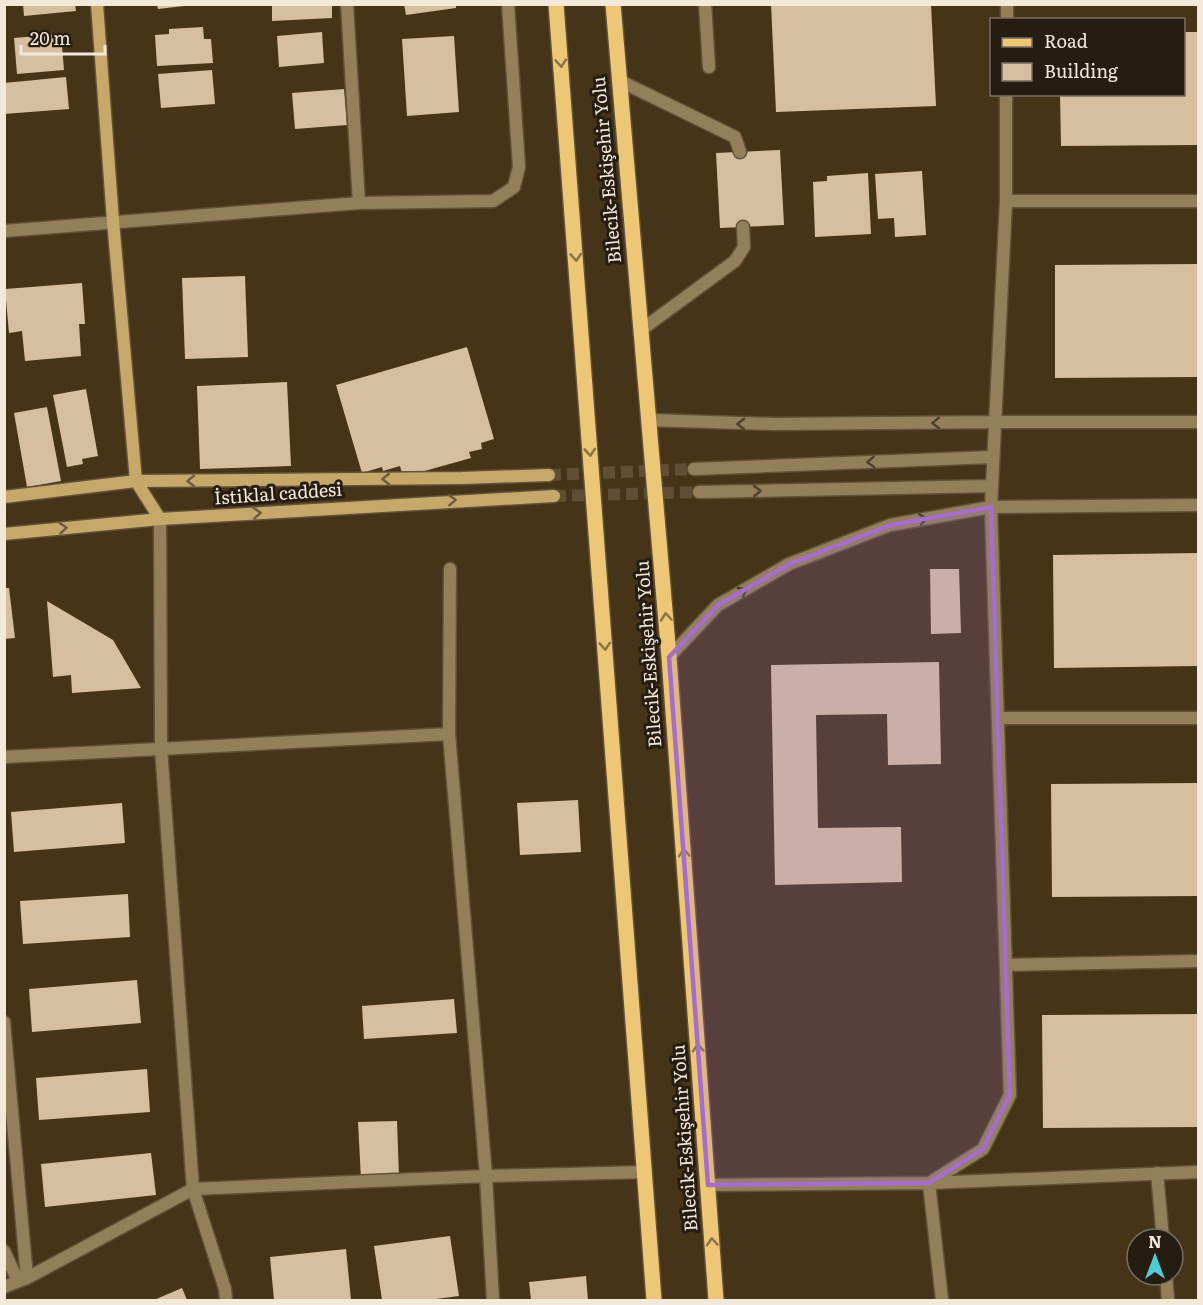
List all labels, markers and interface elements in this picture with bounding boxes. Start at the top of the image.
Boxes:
scale bar [21,18,105,56]
legend [990,18,1185,96]
text: 20 m [30,24,71,51]
text: Road [1044,27,1088,54]
text: Building [1044,57,1119,84]
one-way arrow [554,58,567,67]
street label: Bilecik-Eskişehir Yolu [584,76,627,265]
one-way arrow [569,253,582,262]
one-way arrow [736,417,745,430]
one-way arrow [931,417,940,429]
one-way arrow [584,447,597,456]
one-way arrow [866,456,875,468]
one-way arrow [381,473,390,485]
one-way arrow [186,474,195,487]
street label: İstiklal caddesi [213,475,343,510]
one-way arrow [753,485,762,497]
one-way arrow [447,494,456,507]
one-way arrow [253,507,262,520]
one-way arrow [918,513,928,526]
one-way arrow [58,522,67,535]
street label: Bilecik-Eskişehir Yolu [627,560,668,749]
one-way arrow [737,586,747,598]
one-way arrow [660,612,673,621]
one-way arrow [598,642,611,651]
one-way arrow [677,849,690,858]
one-way arrow [692,1043,705,1052]
street label: Bilecik-Eskişehir Yolu [663,1044,704,1233]
north arrow [1125,1227,1185,1287]
text: N [1148,1229,1162,1253]
one-way arrow [706,1238,719,1247]

